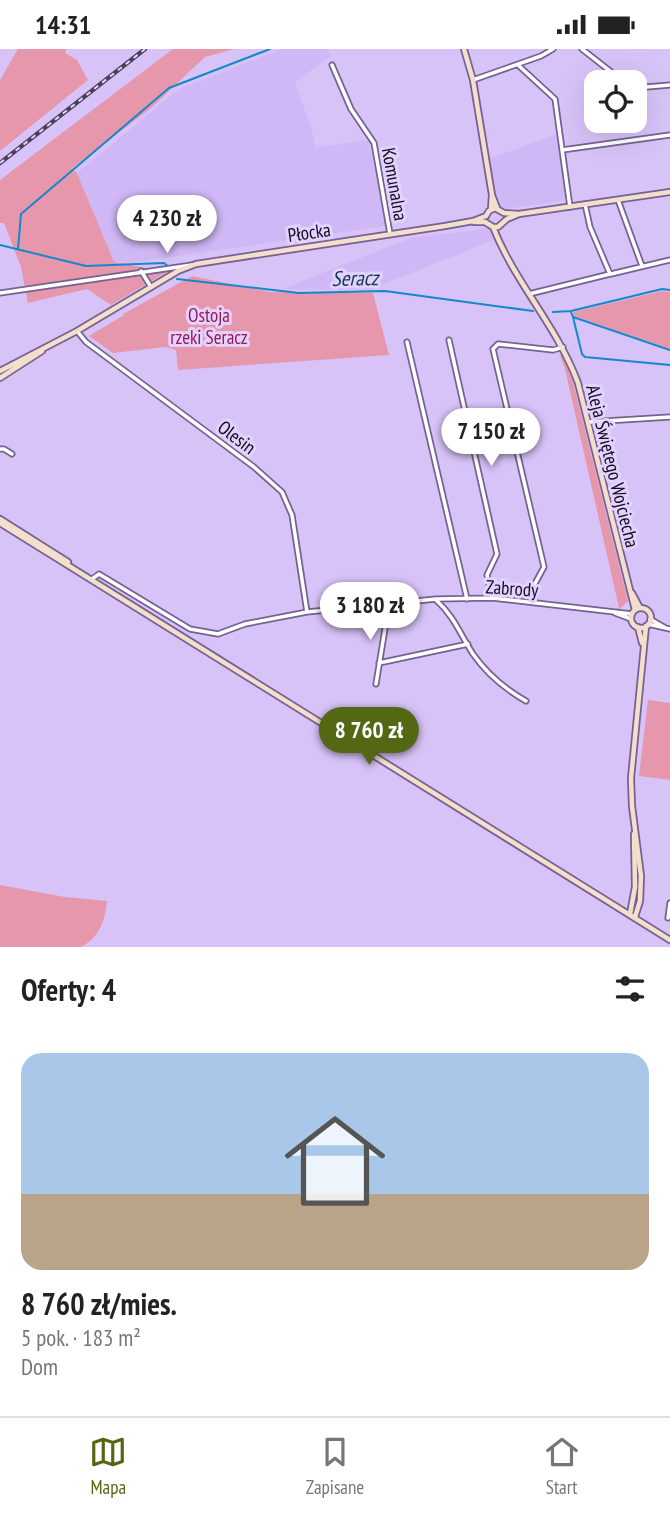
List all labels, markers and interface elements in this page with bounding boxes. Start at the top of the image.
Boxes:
text: 14:31 [35,8,91,41]
map controls [584,70,647,133]
button: locate [584,70,647,133]
street label: Komunalna [377,146,413,222]
pin: 4 230 zł [95,195,239,255]
text: 4 230 zł [133,203,201,232]
street label: Płocka [286,217,332,247]
water label: Seracz [331,264,381,292]
park label: Ostoja rzeki Seracz [170,303,248,349]
street label: Aleja Świętego Wojciecha [581,382,645,550]
pin: 7 150 zł [419,409,563,468]
street label: Olesin [213,415,261,459]
text: 7 150 zł [457,416,525,445]
street label: Zabrody [485,574,540,602]
pin: 3 180 zł [298,583,442,642]
text: 3 180 zł [336,590,404,619]
pin: 8 760 zł [297,707,441,767]
text: 8 760 zł [335,715,403,744]
text: Oferty: 4 [21,970,116,1009]
icon: filters [611,970,649,1008]
icon: home [272,1098,398,1224]
text: 8 760 zł/mies. [21,1284,177,1323]
text: 5 pok. · 183 m² [21,1323,141,1352]
text: Dom [21,1352,58,1381]
tab: Mapa [89,1433,127,1499]
tab: Zapisane [306,1433,364,1499]
tab: Start [543,1433,581,1499]

